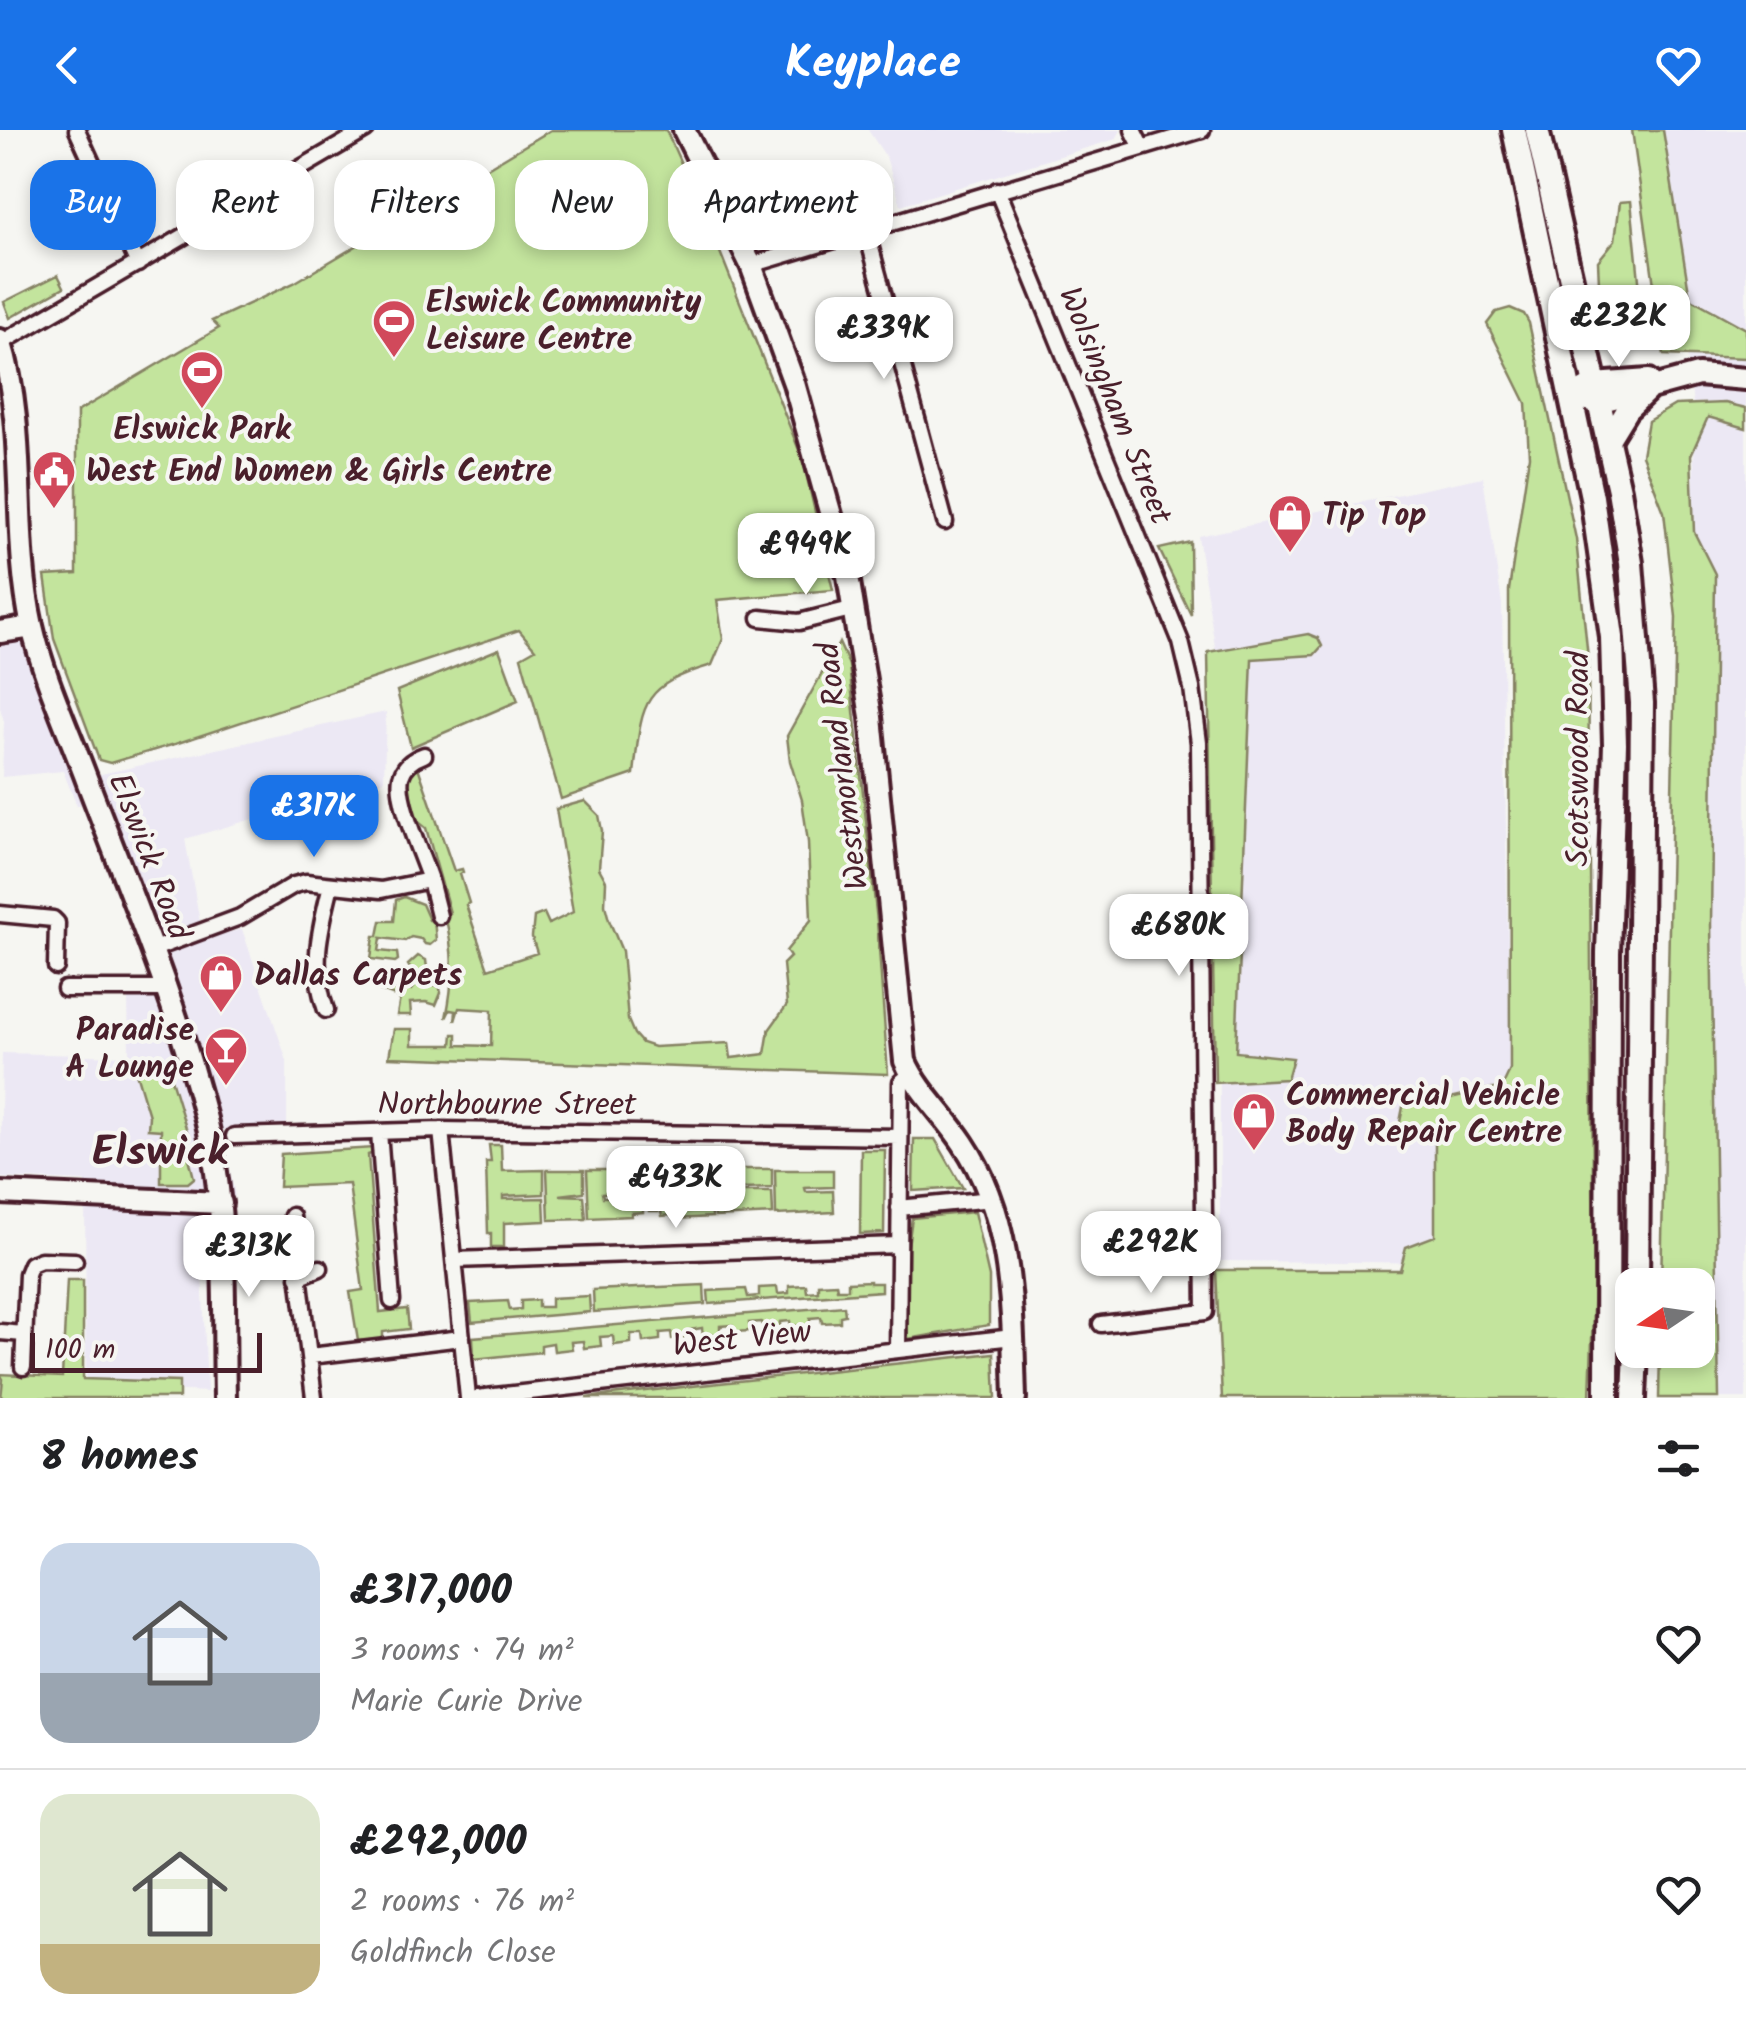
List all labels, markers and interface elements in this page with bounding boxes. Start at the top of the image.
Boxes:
text: Keyplace [785,29,961,101]
icon: back [40,38,95,93]
icon: heart [1651,38,1706,93]
chip: Buy [30,160,156,250]
chip: Rent [176,160,314,250]
chip: Filters [334,160,495,250]
chip: New [515,160,648,250]
chip: Apartment [668,160,893,250]
place label: Elswick Community Leisure Centre [426,278,702,366]
street label: Wolsingham Street [1043,279,1185,533]
pin: £232K [1549,285,1689,370]
text: £232K [1570,292,1668,343]
pin: £339K [814,297,954,382]
sports icon: Elswick Community Leisure Centre [371,298,417,359]
text: £339K [837,304,931,355]
sports icon: Elswick Park [179,349,225,410]
place label: Elswick Park [113,405,292,456]
place label: West End Women & Girls Centre [86,447,552,498]
public building icon: West End Women & Girls Centre [31,449,77,510]
place label: Tip Top [1322,491,1426,542]
shop icon: Tip Top [1267,493,1313,554]
pin: £949K [736,513,876,598]
text: £949K [760,520,852,571]
street label: Westmorland Road [803,638,884,893]
street label: Scotswood Road [1554,650,1605,867]
street label: Elswick Road [93,766,204,949]
pin: £317K [244,775,384,860]
text: £317K [272,782,356,833]
pin: £680K [1109,894,1249,979]
text: £680K [1131,901,1227,952]
place label: Dallas Carpets [254,951,462,1002]
shop icon: Dallas Carpets [198,953,244,1014]
place label: Paradise A Lounge [65,1006,194,1094]
bar icon: Paradise A Lounge [203,1026,249,1087]
place label: Commercial Vehicle Body Repair Centre [1286,1071,1562,1159]
street label: Northbourne Street [377,1080,637,1131]
shop icon: Commercial Vehicle Body Repair Centre [1231,1091,1277,1152]
district label: Elswick [92,1120,229,1187]
pin: £433K [606,1146,746,1231]
text: £433K [628,1153,724,1204]
pin: £292K [1081,1211,1221,1296]
pin: £313K [179,1215,319,1300]
text: £292K [1103,1218,1199,1269]
text: £313K [205,1222,293,1273]
north arrow [1615,1268,1715,1368]
map controls [1615,1268,1715,1368]
street label: West View [670,1307,814,1373]
scale bar [30,1328,262,1372]
text: 100 m [45,1328,115,1373]
text: 8 homes [40,1425,198,1492]
icon: filters [1651,1431,1706,1486]
text: £317,000 [350,1559,512,1626]
icon: home [120,1583,240,1703]
icon: heart [1651,1616,1706,1671]
text: 3 rooms · 74 m² [350,1626,574,1677]
text: Marie Curie Drive [350,1677,582,1728]
text: £292,000 [350,1810,527,1877]
icon: home [120,1834,240,1954]
icon: heart [1651,1867,1706,1922]
text: 2 rooms · 76 m² [350,1877,574,1928]
text: Goldfinch Close [350,1928,556,1979]

